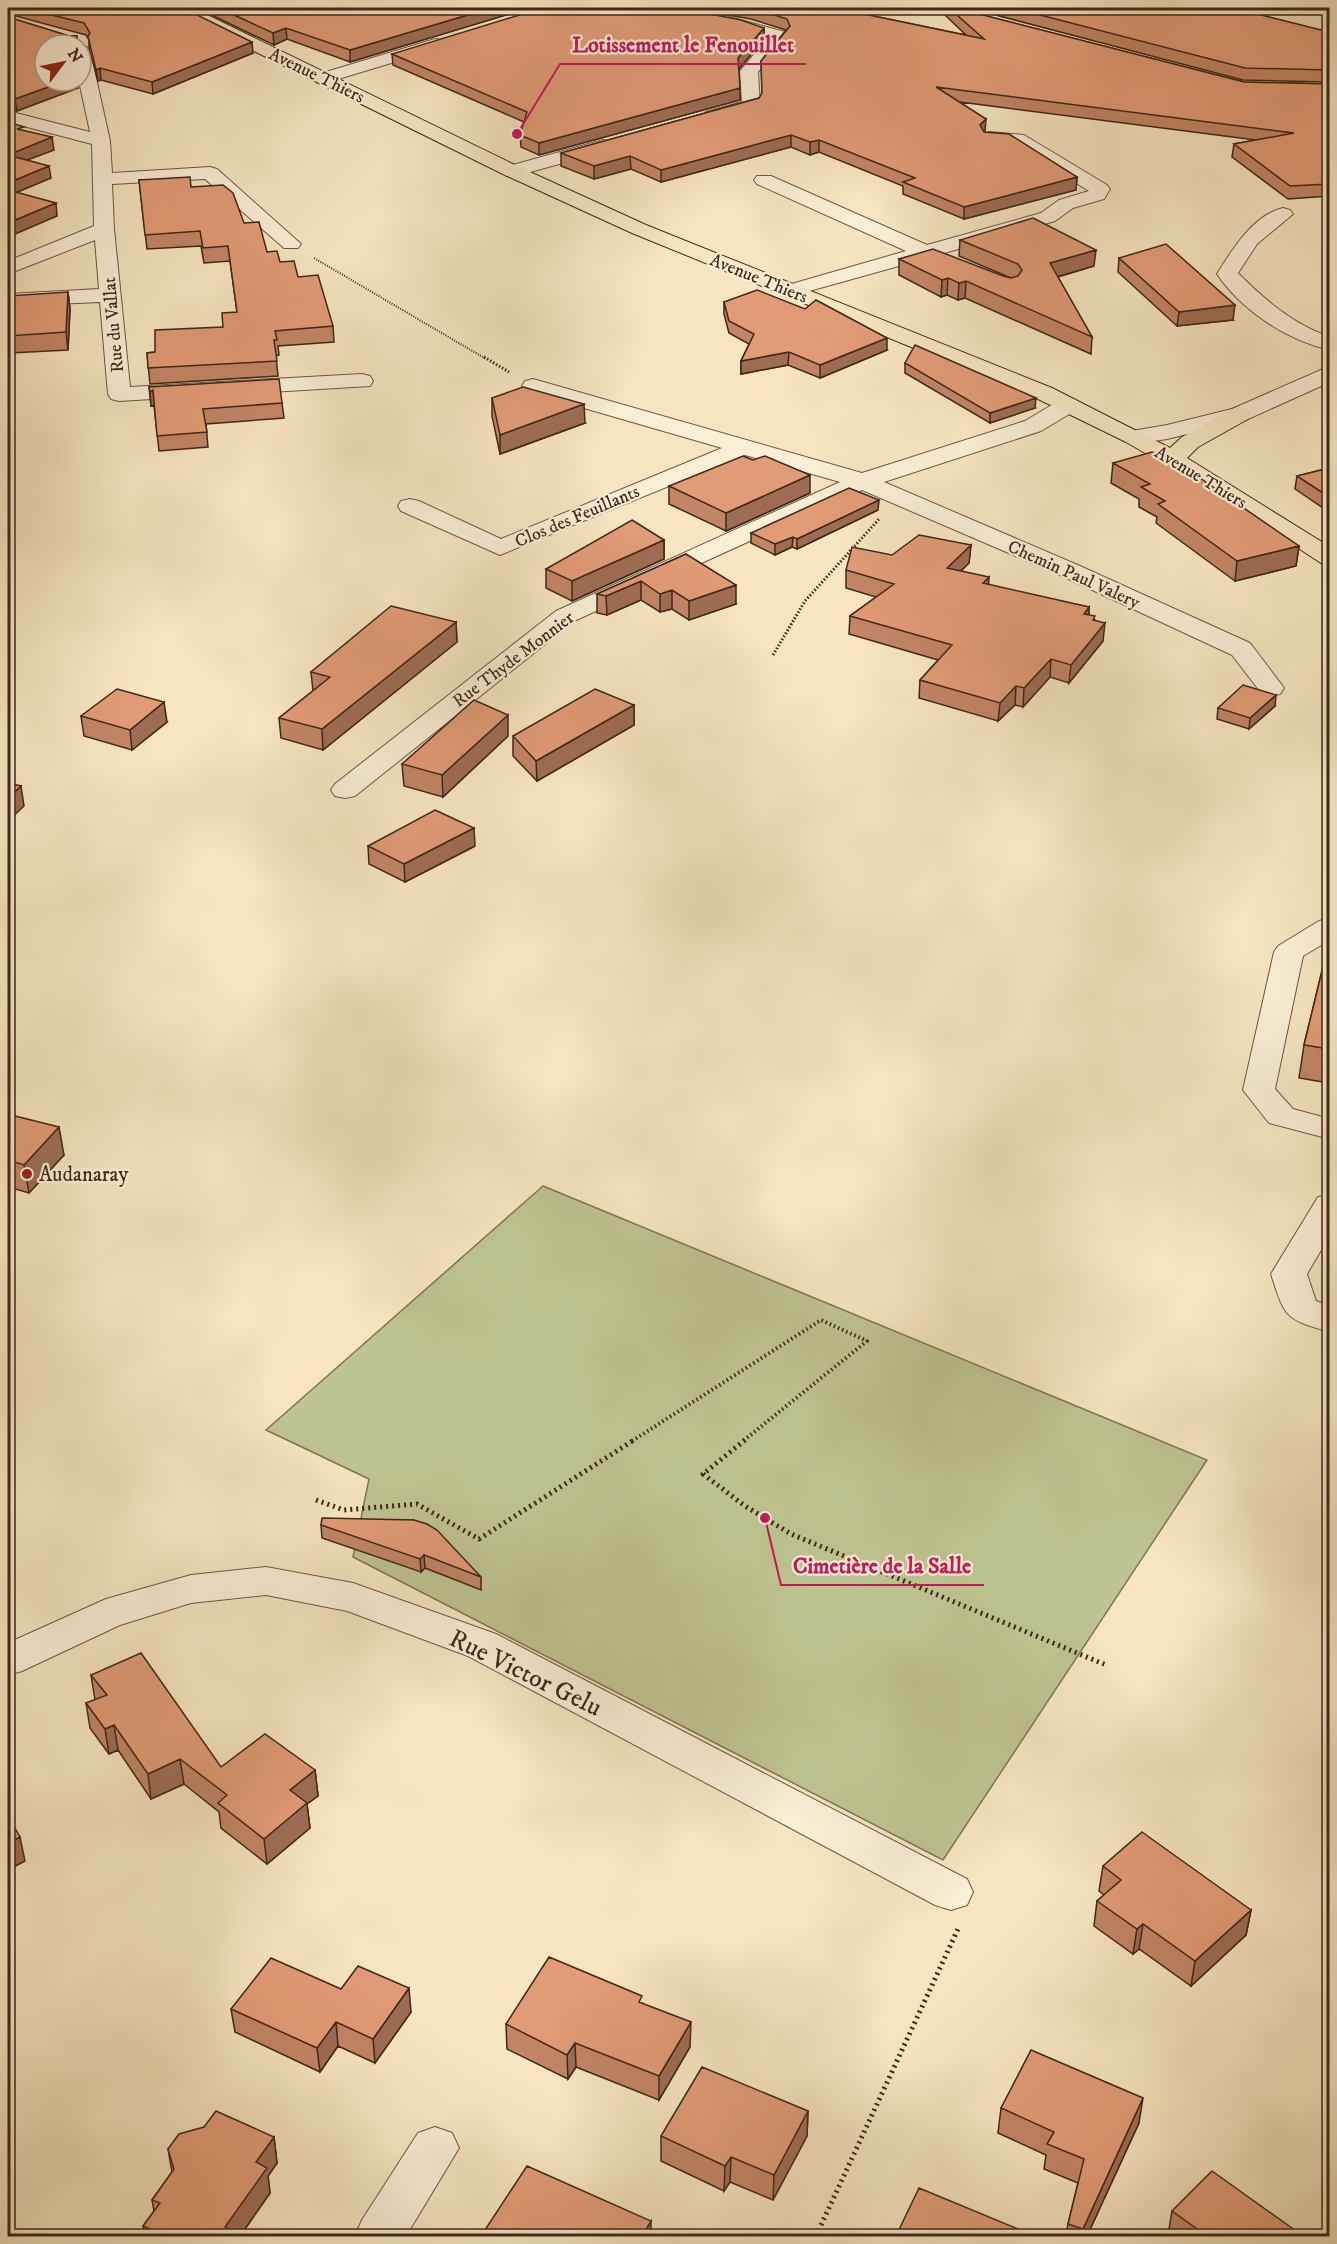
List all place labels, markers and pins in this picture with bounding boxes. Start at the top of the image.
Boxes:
callout: Lotissement le Fenouillet [560,24,806,64]
place label: Audanaray [39,1162,129,1188]
marker: Audanaray [20,1167,34,1181]
callout: Cimetière de la Salle [781,1545,984,1585]

